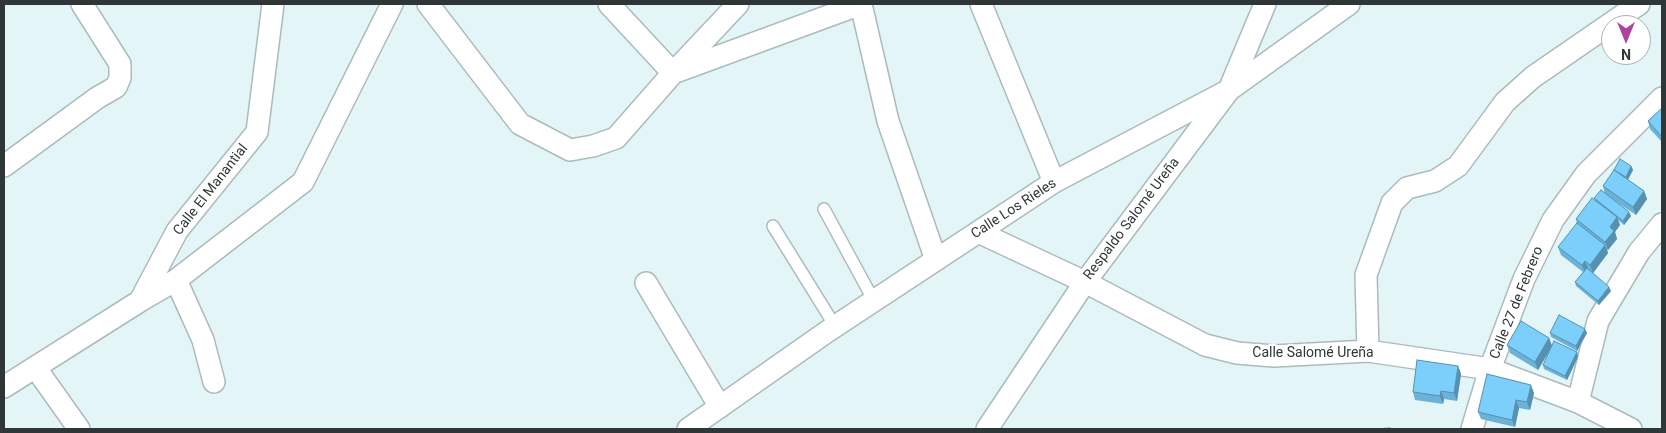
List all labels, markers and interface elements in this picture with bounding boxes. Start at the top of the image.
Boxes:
north arrow [1601,15,1651,65]
text: N [1621,46,1631,62]
street label: Calle El Manantial [170,141,252,239]
street label: Respaldo Salomé Ureña [1081,155,1183,283]
street label: Calle Los Rieles [968,175,1060,243]
street label: Calle 27 de Febrero [1487,244,1547,362]
street label: Calle Salomé Ureña [1252,345,1374,361]

